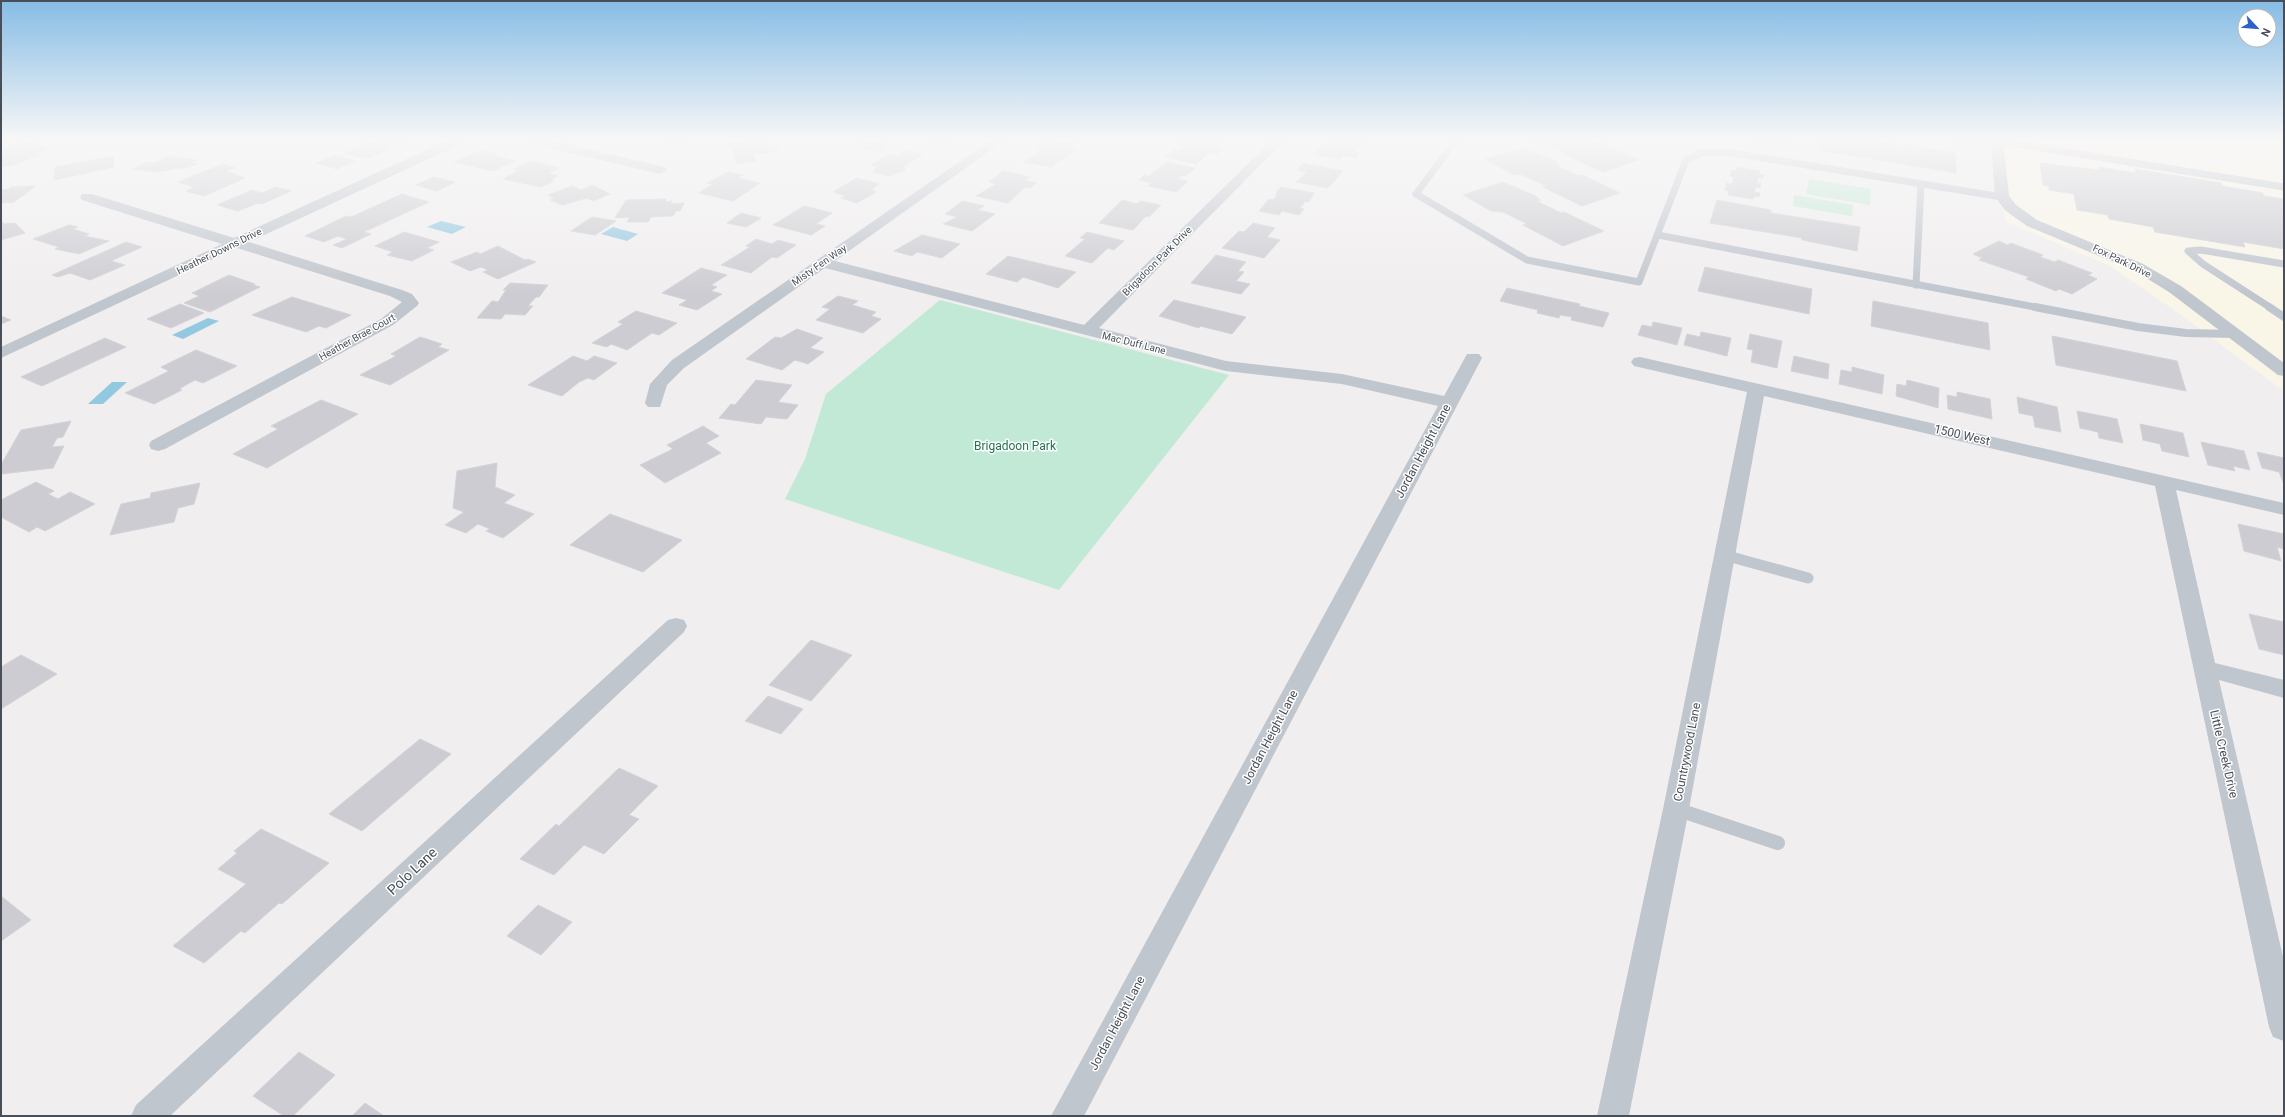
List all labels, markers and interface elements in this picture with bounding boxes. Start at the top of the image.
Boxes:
north arrow [2237,8,2277,48]
text: N [2258,26,2273,39]
street label: Brigadoon Park Drive [1120,224,1194,298]
street label: Heather Downs Drive [175,226,263,276]
street label: Misty Fen Way [789,242,849,288]
street label: Fox Park Drive [2091,242,2153,280]
street label: Heather Brae Court [317,312,397,362]
street label: Mac Duff Lane [1101,330,1167,356]
street label: Jordan Height Lane [1392,402,1454,500]
street label: 1500 West [1933,422,1991,448]
park label: Brigadoon Park [974,439,1057,453]
street label: Jordan Height Lane [1239,688,1301,786]
street label: Countrywood Lane [1671,702,1703,802]
street label: Little Creek Drive [2207,709,2241,799]
street label: Polo Lane [384,844,440,898]
street label: Jordan Height Lane [1086,974,1148,1072]

